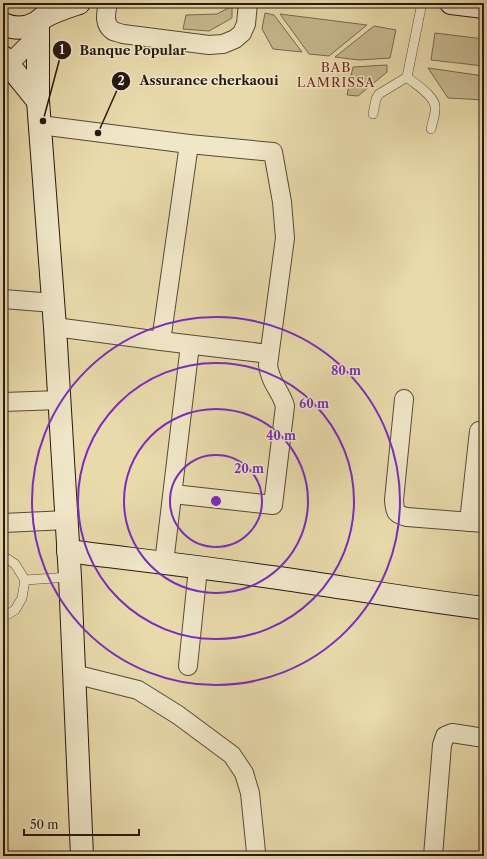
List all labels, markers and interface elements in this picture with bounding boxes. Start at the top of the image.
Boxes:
callout: Banque Popular [52,38,195,63]
text: 1 [59,42,65,57]
text: Banque Popular [80,42,187,58]
district label: BAB LAMRISSA [297,59,375,90]
callout: Assurance cherkaoui [111,68,286,93]
text: Assurance cherkaoui [138,72,279,88]
text: 2 [117,73,125,88]
text: 80 m [331,363,361,378]
text: 60 m [299,396,329,411]
text: 40 m [266,428,296,443]
text: 20 m [234,461,264,476]
centre of rings [209,494,223,508]
scale bar [24,811,139,837]
text: 50 m [30,817,59,832]

